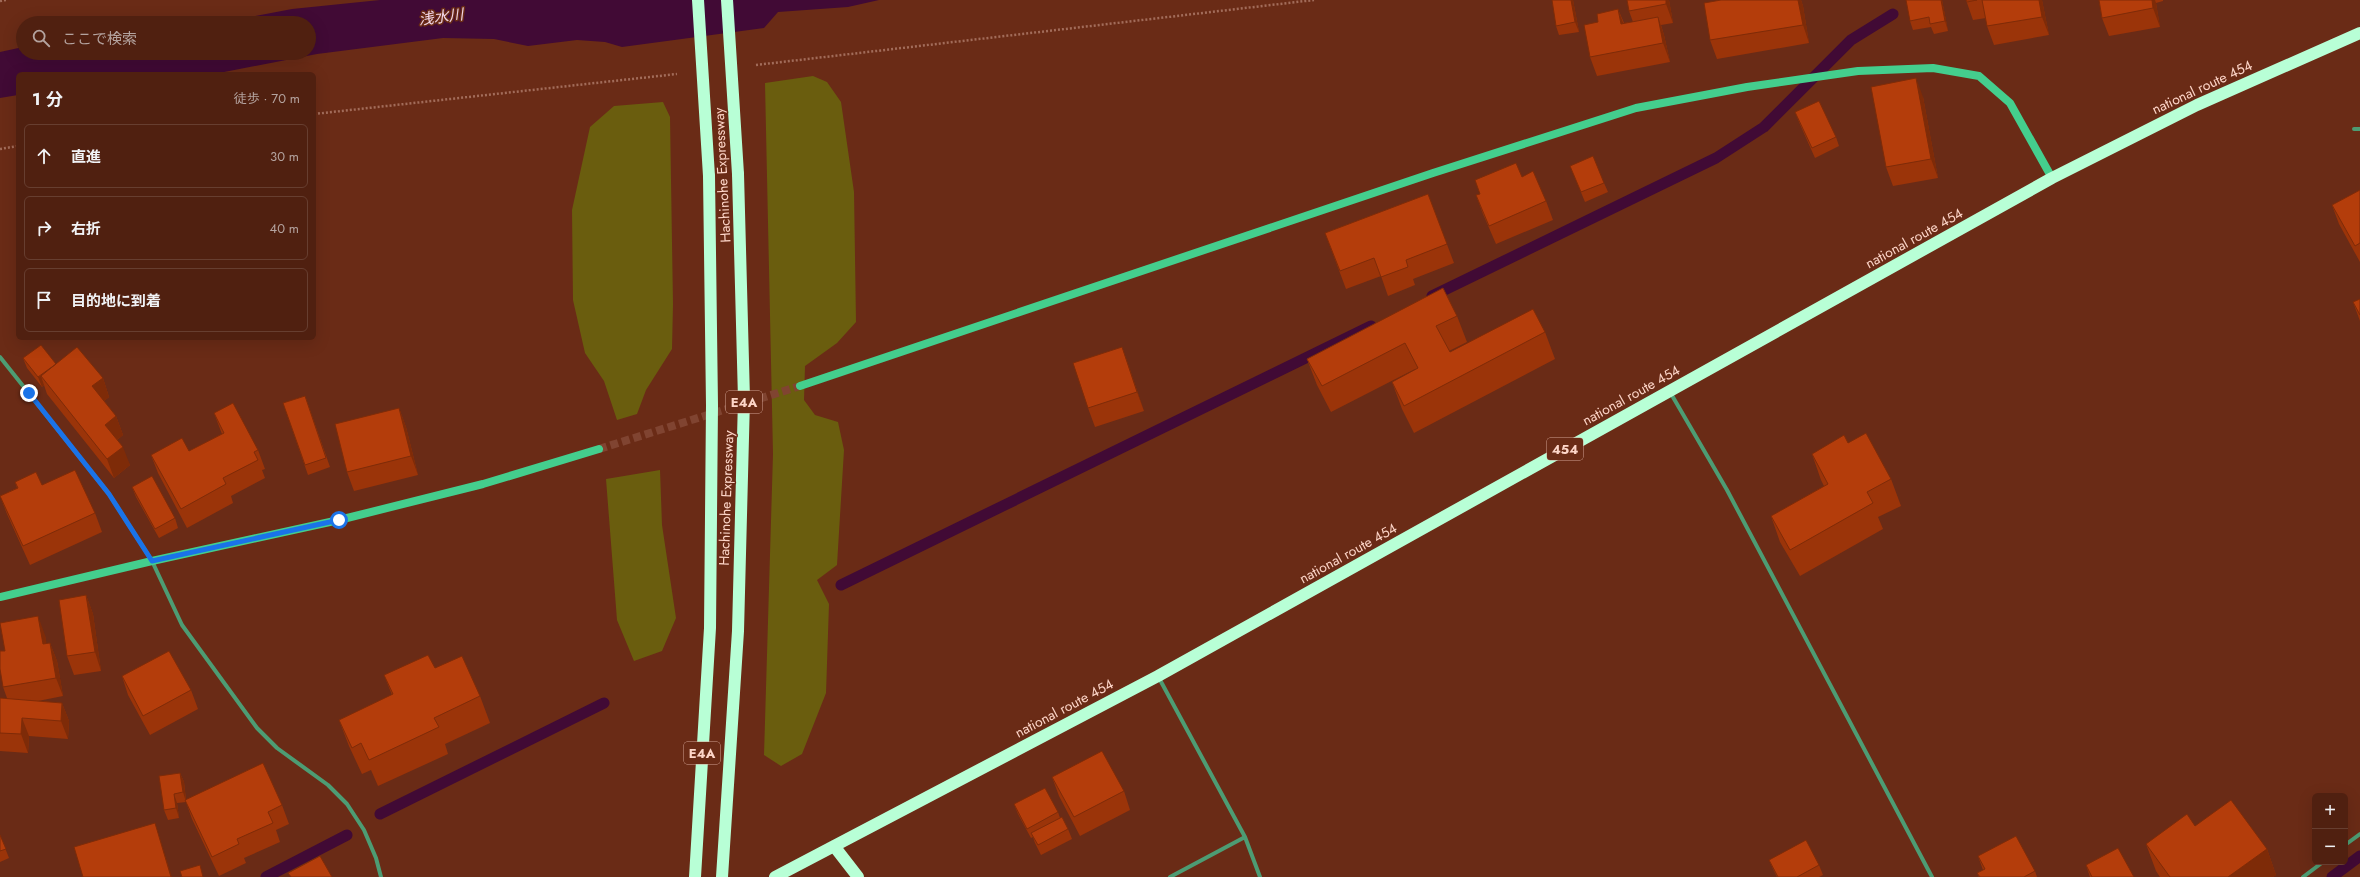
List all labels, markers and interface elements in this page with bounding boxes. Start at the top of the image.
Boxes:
water label: 浅水川 [417,3,467,31]
search box [16,16,316,60]
icon: search [30,27,52,49]
text: ここで検索 [62,28,137,50]
street label: national route 454 [2148,55,2256,119]
text: 1 分 [32,87,63,111]
text: 徒歩 · 70 m [234,89,300,108]
street label: Hachinohe Expressway [708,106,736,243]
icon: ahead [33,145,55,167]
text: 直進 [71,146,101,168]
text: 30 m [270,147,299,166]
street label: national route 454 [1862,203,1966,273]
icon: right [33,217,55,239]
text: 右折 [71,218,101,240]
text: 40 m [270,219,299,238]
icon: arrive [33,289,55,311]
text: 目的地に到着 [71,290,161,312]
street label: national route 454 [1579,360,1683,430]
route end [20,384,38,402]
road number: E4A [726,391,762,413]
street label: Hachinohe Expressway [714,429,738,566]
road number: 454 [1547,438,1583,460]
route start [330,511,348,529]
street label: national route 454 [1296,518,1400,588]
street label: national route 454 [1011,674,1117,742]
road number: E4A [684,742,720,764]
map controls [2312,793,2348,865]
button: + [2312,793,2348,829]
button: − [2312,829,2348,865]

